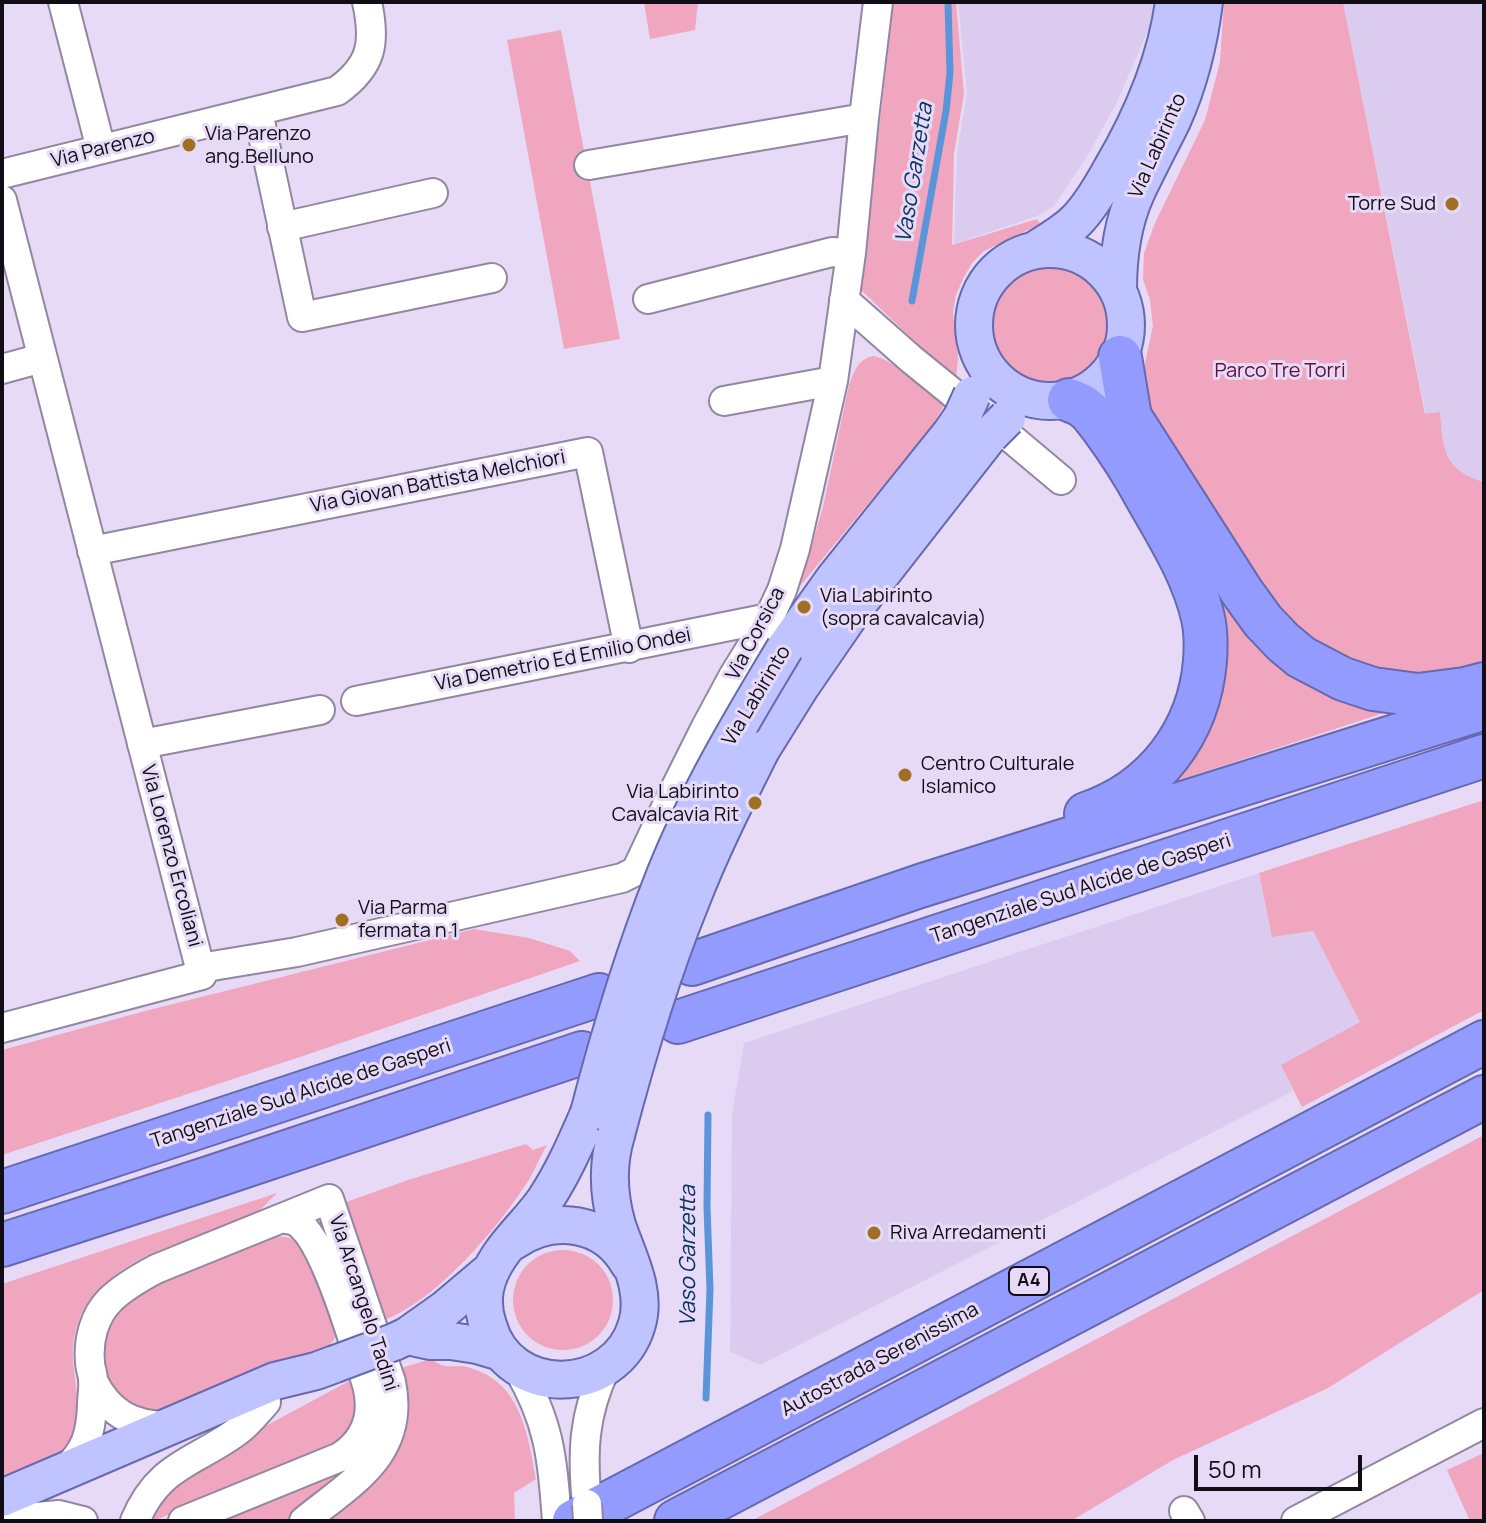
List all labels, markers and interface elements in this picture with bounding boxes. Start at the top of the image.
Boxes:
street label: Via Labirinto [1124,90,1192,202]
water label: Vaso Garzetta [891,101,939,245]
place label: Via Parenzo ang.Belluno [205,122,314,169]
street label: Via Parenzo [49,125,157,173]
marker: Via Parenzo ang.Belluno [180,136,198,154]
place label: Torre Sud [1348,192,1436,216]
marker: Torre Sud [1443,195,1461,213]
park label: Parco Tre Torri [1214,359,1346,383]
street label: Via Giovan Battista Melchiori [308,445,568,519]
street label: Via Corsica [722,583,790,685]
place label: Via Labirinto (sopra cavalcavia) [820,584,987,631]
marker: Via Labirinto (sopra cavalcavia) [795,598,813,616]
street label: Via Demetrio Ed Emilio Ondei [433,623,693,697]
street label: Via Labirinto [718,642,796,750]
place label: Centro Culturale Islamico [921,752,1074,799]
street label: Via Lorenzo Ercoliani [135,762,207,950]
marker: Centro Culturale Islamico [896,766,914,784]
place label: Via Labirinto Cavalcavia Rit [612,780,739,827]
marker: Via Labirinto Cavalcavia Rit [746,794,764,812]
street label: Tangenziale Sud Alcide de Gasperi [928,829,1234,949]
place label: Via Parma fermata n 1 [358,896,458,943]
marker: Via Parma fermata n 1 [333,911,351,929]
street label: Tangenziale Sud Alcide de Gasperi [148,1034,454,1154]
water label: Vaso Garzetta [676,1185,702,1327]
street label: Via Arcangelo Tadini [323,1212,403,1394]
place label: Riva Arredamenti [890,1221,1046,1245]
marker: Riva Arredamenti [865,1224,883,1242]
road number: A4 [1009,1267,1049,1295]
street label: Autostrada Serenissima [777,1298,983,1422]
scale bar [1198,1439,1366,1489]
text: 50 m [1208,1452,1262,1485]

